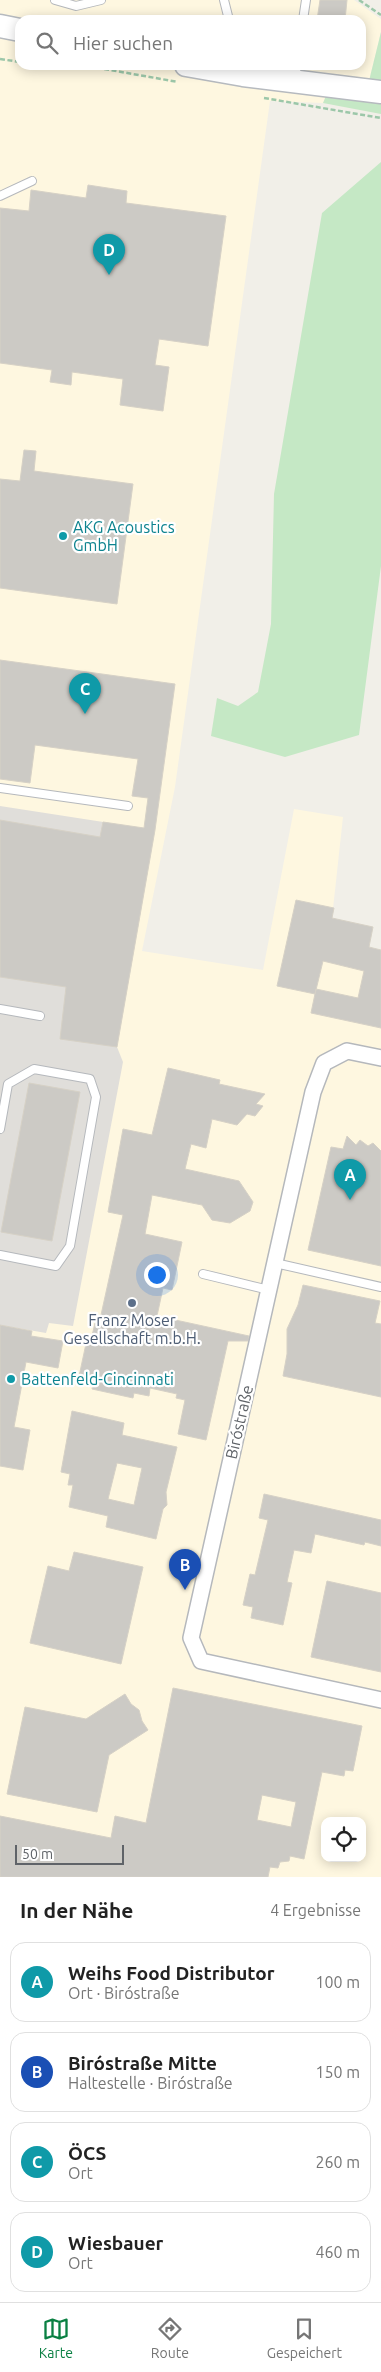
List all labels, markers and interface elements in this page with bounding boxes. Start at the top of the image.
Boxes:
search box [15,15,366,70]
icon: search [33,29,61,57]
text: Hier suchen [73,32,173,54]
pin: D [93,234,125,275]
place label: AKG Acoustics GmbH [73,518,175,554]
marker: AKG Acoustics GmbH [57,530,69,542]
pin: C [69,673,101,714]
pin: A [334,1159,366,1200]
your location [144,1262,170,1288]
marker: Franz Moser Gesellschaft m.b.H. [126,1297,138,1309]
place label: Franz Moser Gesellschaft m.b.H. [63,1311,201,1347]
place label: Battenfeld-Cincinnati [21,1370,174,1388]
marker: Battenfeld-Cincinnati [5,1373,17,1385]
street label: Biróstraße [222,1383,256,1461]
pin: B [169,1549,201,1590]
map controls [321,1817,366,1862]
button: locate [321,1817,366,1862]
scale bar [15,1842,124,1865]
text: 50 m [22,1846,53,1862]
text: In der Nähe [20,1898,133,1922]
text: 4 Ergebnisse [270,1901,361,1919]
text: Weihs Food Distributor [68,1962,274,1984]
text: A [31,1973,43,1991]
text: 100 m [315,1973,360,1991]
text: Ort · Biróstraße [68,1984,179,2002]
text: Biróstraße Mitte [68,2052,217,2074]
text: B [32,2063,42,2081]
text: 150 m [315,2063,360,2081]
text: Haltestelle · Biróstraße [68,2074,233,2092]
text: ÖCS [68,2142,106,2164]
text: C [32,2153,42,2171]
text: 260 m [315,2153,360,2171]
text: Ort [68,2164,93,2182]
text: Wiesbauer [68,2232,163,2254]
text: D [31,2243,43,2261]
text: 460 m [315,2243,360,2261]
text: Ort [68,2254,93,2272]
tab: Karte [39,2315,73,2361]
tab: Route [151,2315,189,2361]
tab: Gespeichert [267,2315,342,2361]

